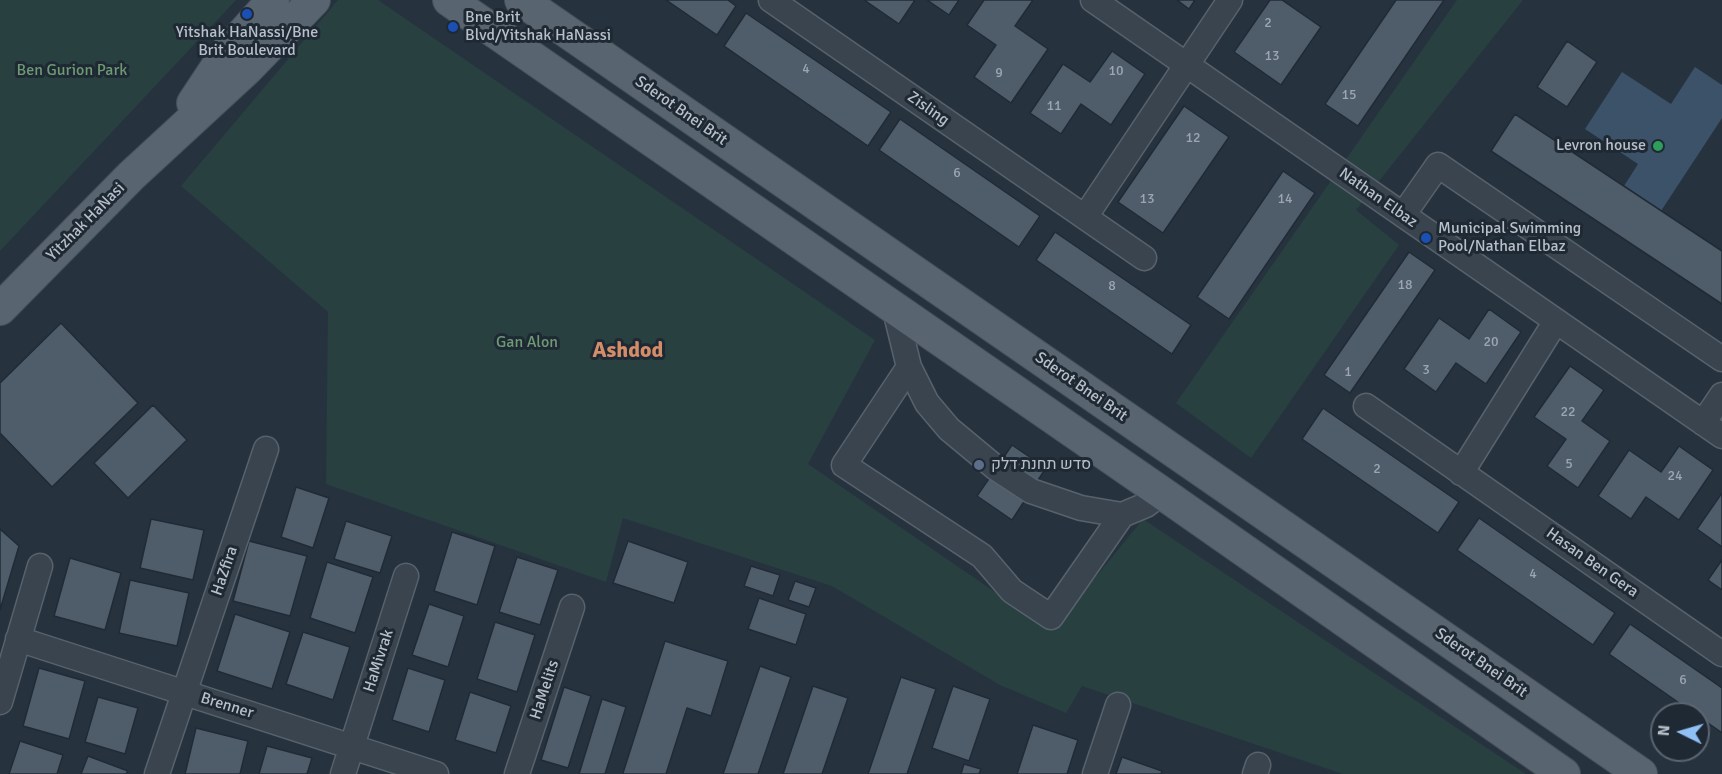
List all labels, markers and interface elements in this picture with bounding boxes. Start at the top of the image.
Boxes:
marker: Yitshak HaNassi/Bne Brit Boulevard [240,7,254,21]
place label: Bne Brit Blvd/Yitshak HaNassi [465,8,611,46]
house number: 2 [1264,15,1272,31]
marker: Bne Brit Blvd/Yitshak HaNassi [446,20,460,34]
place label: Yitshak HaNassi/Bne Brit Boulevard [176,23,318,61]
house number: 13 [1264,48,1280,64]
park label: Ben Gurion Park [17,61,127,81]
house number: 4 [802,61,810,77]
house number: 10 [1108,63,1124,79]
house number: 9 [995,65,1003,81]
street label: Sderot Bnei Brit [631,72,731,150]
house number: 15 [1341,87,1357,103]
street label: Zisling [903,88,953,130]
house number: 11 [1046,98,1062,114]
house number: 12 [1185,130,1201,146]
place label: Levron house [1556,136,1646,156]
marker: Levron house [1651,139,1665,153]
street label: Nathan Elbaz [1335,164,1421,232]
house number: 6 [953,165,961,181]
street label: Yitzhak HaNasi [43,179,129,265]
house number: 13 [1139,191,1155,207]
house number: 14 [1277,191,1293,207]
place label: Municipal Swimming Pool/Nathan Elbaz [1438,219,1581,257]
marker: Municipal Swimming Pool/Nathan Elbaz [1419,231,1433,245]
house number: 18 [1397,277,1413,293]
house number: 8 [1108,278,1116,294]
park label: Gan Alon [496,333,558,353]
house number: 20 [1483,334,1499,350]
district label: Ashdod [593,338,663,364]
street label: Sderot Bnei Brit [1031,348,1131,426]
house number: 3 [1422,362,1430,378]
house number: 1 [1344,364,1352,380]
house number: 22 [1560,404,1576,420]
place label: סדש תחנת דלק [991,455,1091,475]
house number: 5 [1565,456,1573,472]
marker: סדש תחנת דלק [972,458,986,472]
house number: 2 [1373,461,1381,477]
house number: 24 [1667,468,1683,484]
street label: Hasan Ben Gera [1542,524,1642,602]
street label: HaZfira [208,544,242,598]
house number: 4 [1529,566,1537,582]
street label: Sderot Bnei Brit [1431,624,1531,702]
street label: HaMivrak [360,627,398,695]
street label: HaMelits [526,658,564,722]
house number: 6 [1679,672,1687,688]
street label: Brenner [198,689,256,723]
north arrow [1650,702,1710,762]
text: N [1654,724,1675,737]

